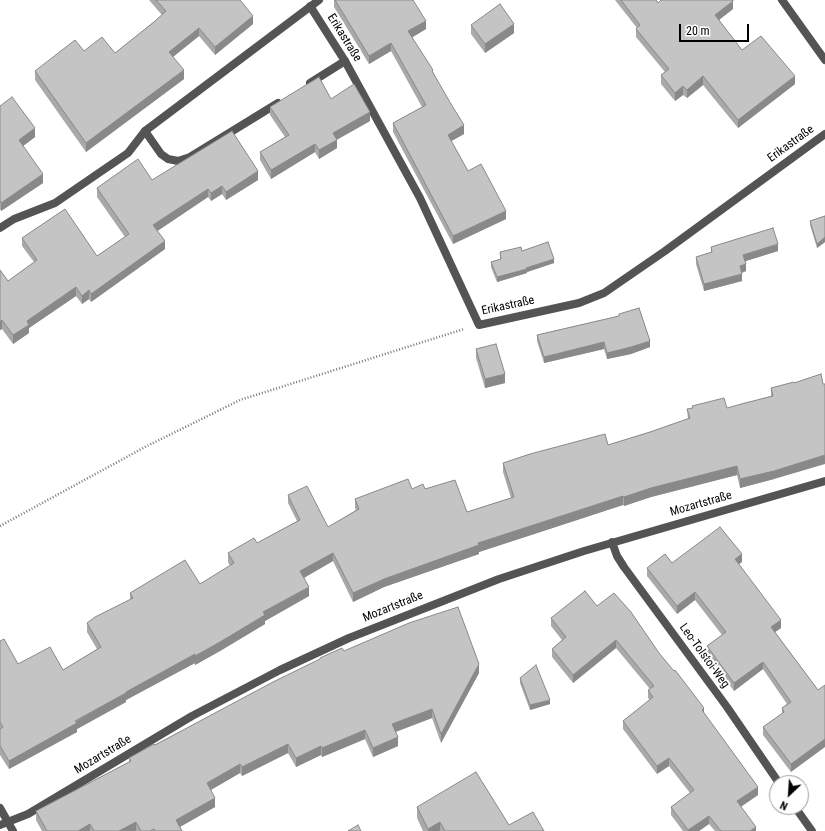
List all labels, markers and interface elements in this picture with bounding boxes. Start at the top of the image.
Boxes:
street label: Erikastraße [324,11,364,65]
scale bar [681,16,751,42]
text: 20 m [686,24,710,38]
street label: Erikastraße [765,122,817,166]
street label: Erikastraße [480,293,536,319]
street label: Mozartstraße [668,488,734,520]
street label: Mozartstraße [361,588,425,626]
street label: Leo-Tolstoi-Weg [676,621,732,691]
street label: Mozartstraße [72,732,134,778]
north arrow [769,775,809,815]
text: N [778,798,790,813]

